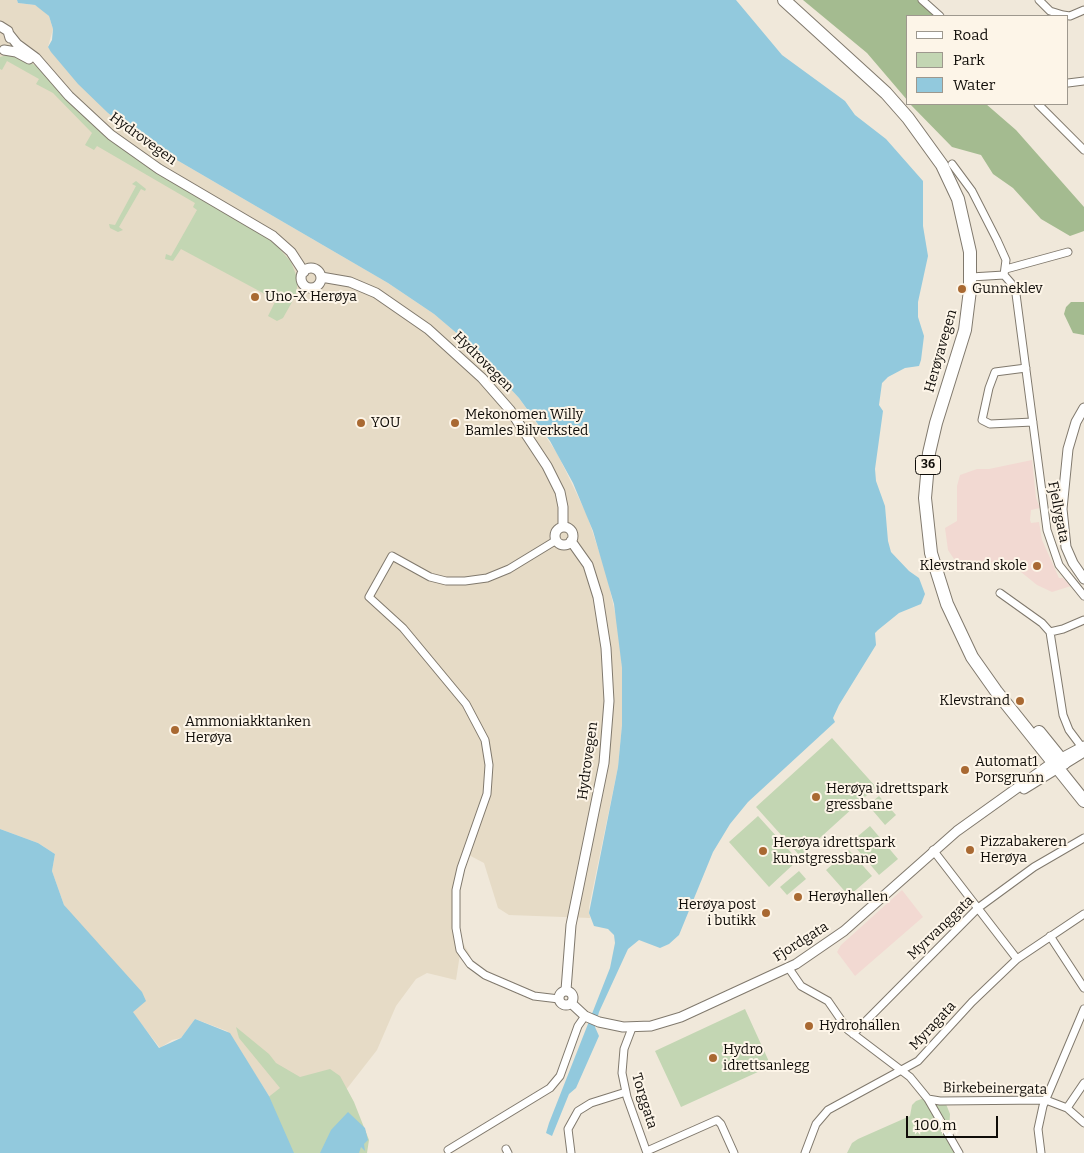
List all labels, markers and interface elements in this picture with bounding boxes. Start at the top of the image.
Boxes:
legend [906,15,1069,105]
text: Road [953,26,988,44]
text: Park [953,51,985,69]
text: Water [953,76,995,94]
street label: Hydrovegen [106,109,180,169]
place label: Gunneklev [972,281,1043,297]
marker: Gunneklev [956,283,968,295]
place label: Uno-X Herøya [265,289,357,305]
marker: Uno-X Herøya [249,291,261,303]
street label: Herøyavegen [921,308,961,394]
street label: Hydrovegen [449,328,517,396]
place label: Mekonomen Willy Bamles Bilverksted [465,407,588,440]
place label: YOU [371,415,400,431]
marker: YOU [355,417,367,429]
marker: Mekonomen Willy Bamles Bilverksted [449,417,461,429]
road number: 36 [916,456,940,474]
street label: Fjellygata [1044,480,1072,544]
place label: Klevstrand skole [920,558,1027,574]
marker: Klevstrand skole [1031,560,1043,572]
place label: Klevstrand [939,693,1010,709]
marker: Klevstrand [1014,695,1026,707]
place label: Ammoniakktanken Herøya [185,714,311,746]
street label: Hydrovegen [574,721,602,801]
marker: Ammoniakktanken Herøya [169,724,181,736]
place label: Automat1 Porsgrunn [975,754,1044,786]
marker: Automat1 Porsgrunn [959,764,971,776]
place label: Herøya idrettspark gressbane [826,781,948,814]
marker: Herøya idrettspark gressbane [810,791,822,803]
place label: Pizzabakeren Herøya [980,834,1067,866]
place label: Herøya idrettspark kunstgressbane [773,835,895,868]
marker: Pizzabakeren Herøya [964,844,976,856]
marker: Herøya idrettspark kunstgressbane [757,845,769,857]
place label: Herøyhallen [808,889,888,905]
marker: Herøyhallen [792,891,804,903]
street label: Myrvanggata [905,892,977,964]
place label: Herøya post i butikk [678,897,756,930]
marker: Herøya post i butikk [760,907,772,919]
street label: Fjordgata [770,919,832,965]
street label: Myragata [906,998,960,1054]
place label: Hydrohallen [819,1018,900,1034]
marker: Hydrohallen [803,1020,815,1032]
place label: Hydro idrettsanlegg [723,1042,810,1074]
marker: Hydro idrettsanlegg [707,1052,719,1064]
street label: Torggata [628,1071,660,1131]
street label: Birkebeinergata [943,1080,1047,1098]
scale bar [909,1106,1002,1138]
text: 100 m [914,1116,957,1134]

